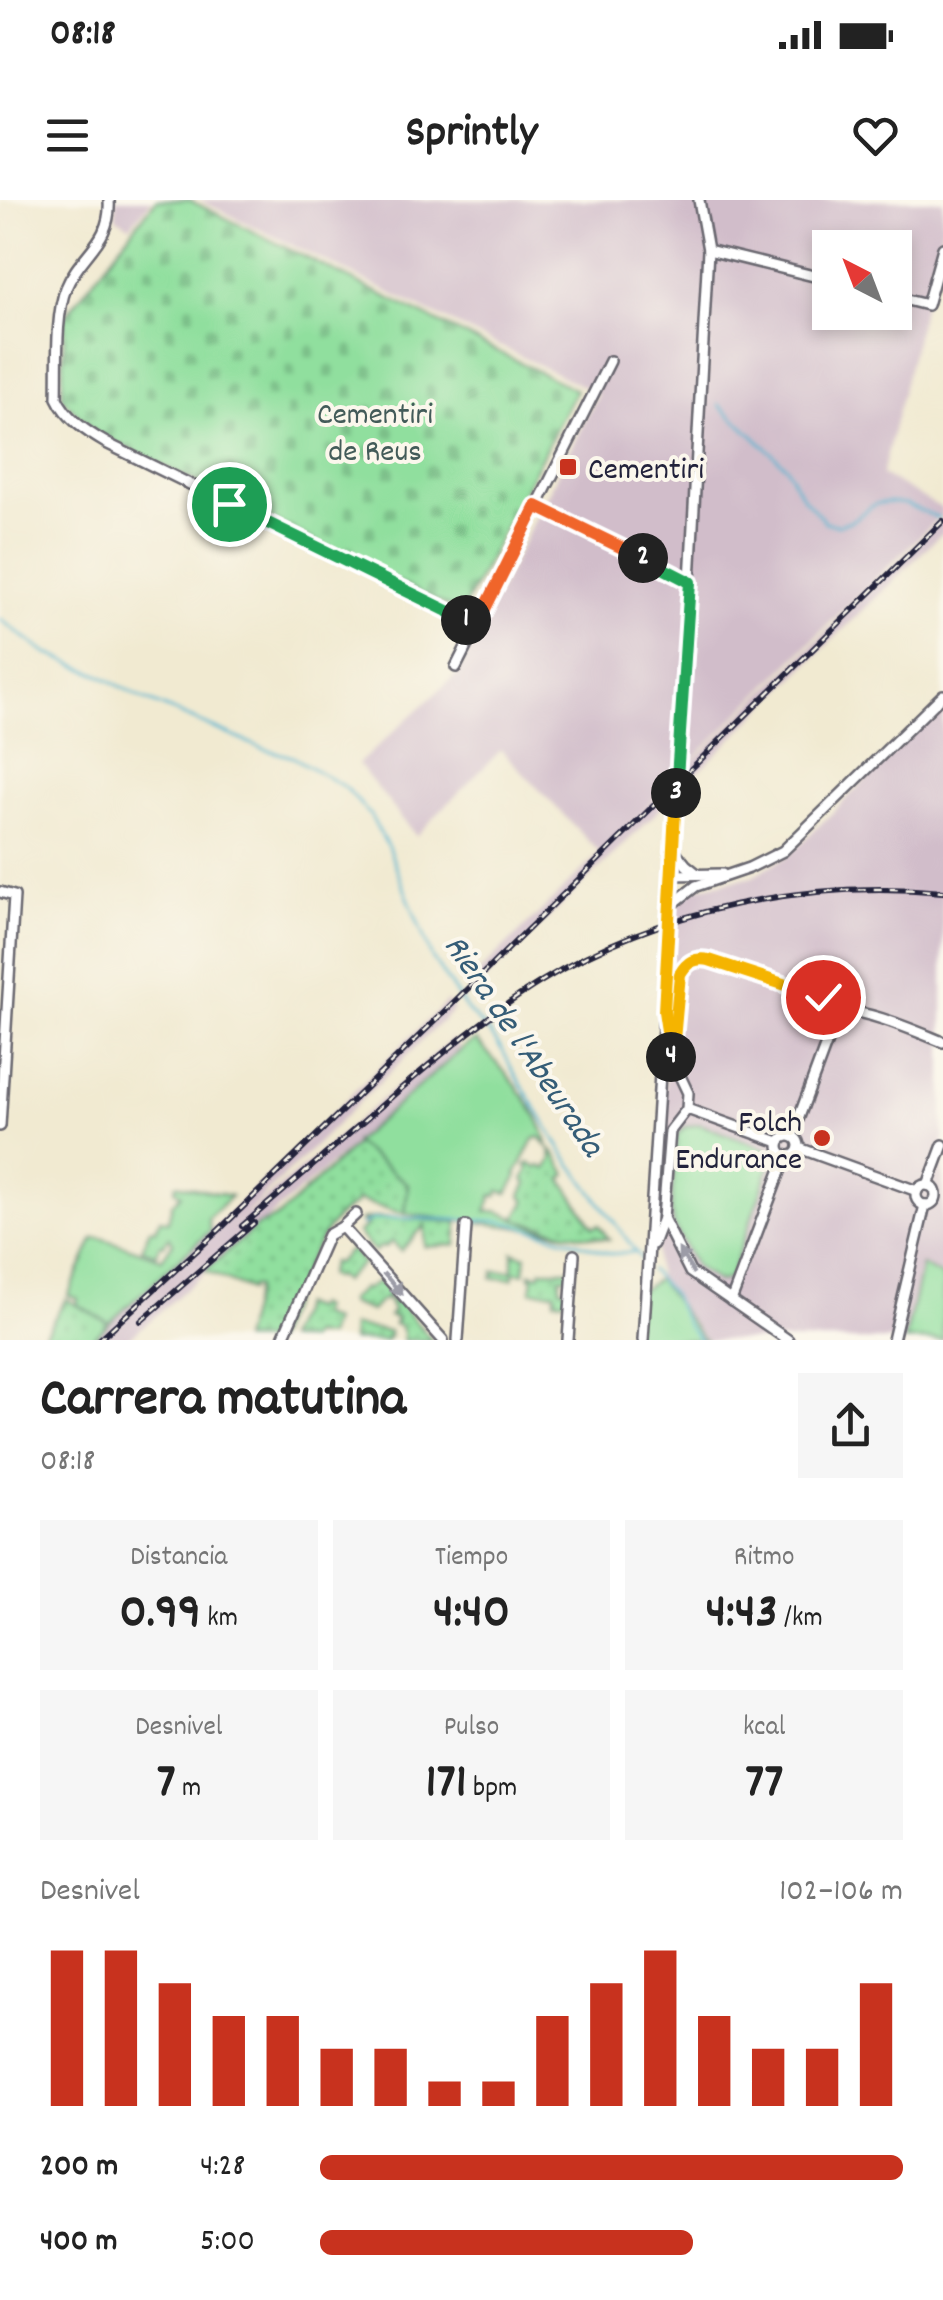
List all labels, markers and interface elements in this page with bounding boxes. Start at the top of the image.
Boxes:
text: 08:18 [50,8,116,63]
text: Sprintly [406,103,537,167]
icon: menu [40,108,95,163]
icon: heart [848,108,903,163]
north arrow [812,230,912,330]
map controls [812,230,912,330]
park label: Cementiri de Reus [317,394,433,477]
place label: Cementiri [588,449,704,495]
marker: Cementiri [557,456,579,478]
pin [187,462,272,547]
icon: arrive [202,477,257,532]
pin: 2 [618,533,668,583]
text: 2 [637,538,649,578]
pin: 1 [441,595,491,645]
text: 1 [463,600,469,640]
pin: 3 [651,768,701,818]
text: 3 [670,773,682,813]
water label: Riera de l'Abeurada [429,926,616,1169]
pin [781,955,866,1040]
icon: check [796,970,851,1025]
pin: 4 [646,1032,696,1082]
text: 4 [665,1037,677,1077]
place label: Folch Endurance [675,1102,802,1185]
marker: Folch Endurance [811,1127,833,1149]
one-way arrow [678,1247,695,1275]
one-way arrow [381,1271,403,1296]
text: Carrera matutina [40,1363,406,1442]
button: share [798,1373,903,1478]
text: 08:18 [40,1440,95,1486]
text: Distancia [130,1539,227,1579]
text: Tiempo [435,1539,508,1579]
text: Ritmo [734,1539,795,1579]
text: 0.99 [120,1579,201,1651]
text: 4:40 [433,1579,510,1651]
text: 4:43 [706,1579,778,1651]
text: km [201,1600,238,1640]
text: /km [778,1600,823,1640]
text: Desnivel [135,1709,222,1749]
text: Pulso [444,1709,499,1749]
text: kcal [743,1709,785,1749]
text: 7 [156,1749,176,1821]
text: 171 [426,1749,467,1821]
text: 77 [745,1749,783,1821]
text: m [176,1770,201,1810]
text: bpm [467,1770,517,1810]
text: Desnivel [40,1870,140,1916]
text: 102–106 m [779,1870,903,1916]
text: 200 m [40,2145,118,2191]
text: 4:28 [200,2145,245,2191]
text: 400 m [40,2220,117,2266]
text: 5:00 [200,2220,255,2266]

